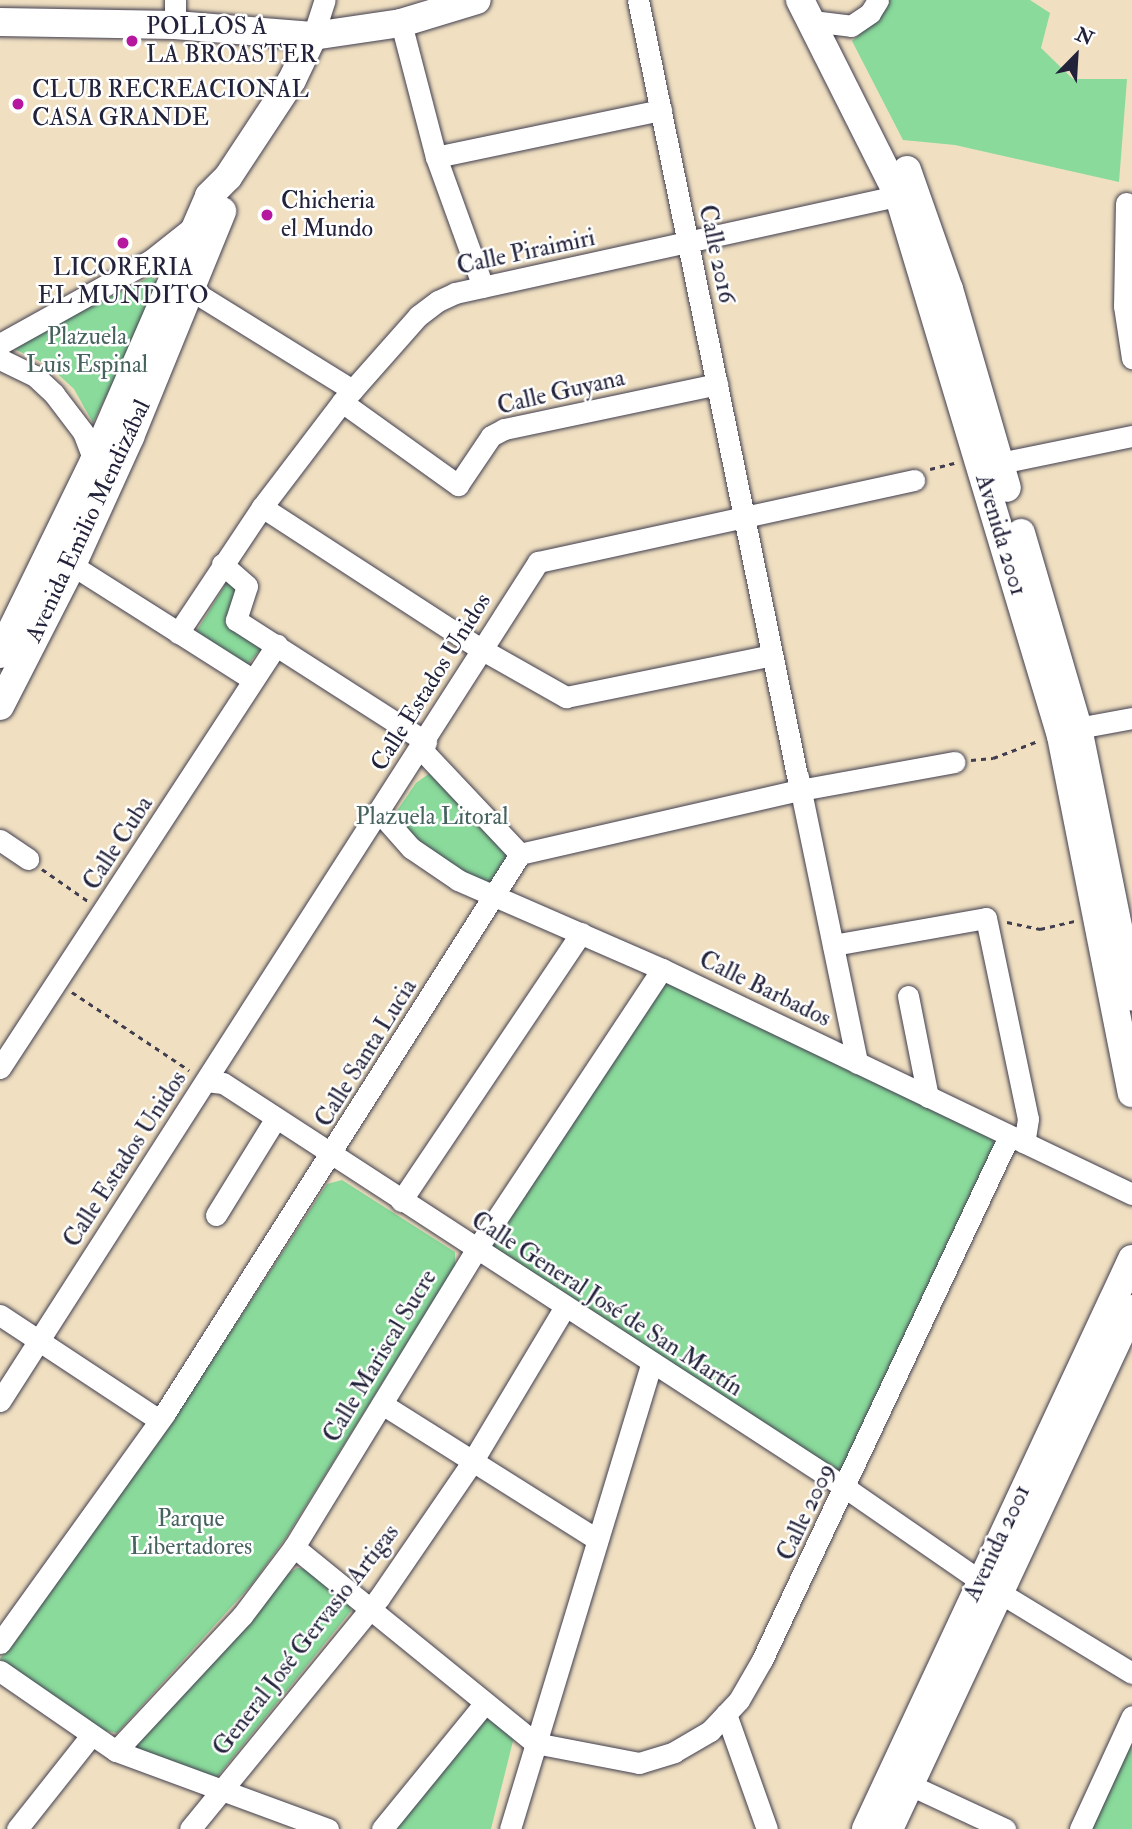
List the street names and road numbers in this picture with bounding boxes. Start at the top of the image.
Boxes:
street label: Calle 2016 [693,202,741,306]
street label: Calle Piraimiri [454,223,598,281]
street label: Calle Guyana [495,363,627,421]
street label: Avenida Emilio Mendizábal [19,395,157,647]
street label: Avenida 2001 [969,471,1033,599]
street label: Calle Estados Unidos [365,588,497,776]
street label: Calle Cuba [77,791,159,895]
street label: Calle Barbados [695,945,835,1033]
street label: Calle Santa Lucia [309,974,423,1132]
street label: Calle Estados Unidos [57,1066,193,1252]
street label: Calle General José de San Martín [466,1206,748,1402]
street label: Calle Mariscal Sucre [317,1265,443,1447]
street label: Calle 2009 [771,1459,841,1565]
street label: Avenida 2001 [957,1480,1037,1606]
street label: General José Gervasio Artigas [207,1519,405,1761]

